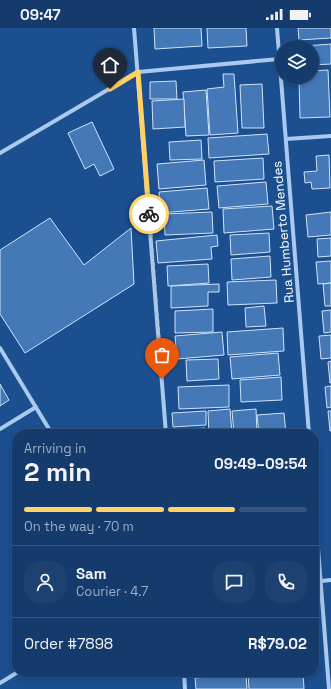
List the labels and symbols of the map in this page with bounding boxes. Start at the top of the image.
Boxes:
pin [93,48,127,89]
street label: Rua Humberto Mendes [268,160,298,304]
courier [129,194,169,234]
pin [145,338,179,379]

